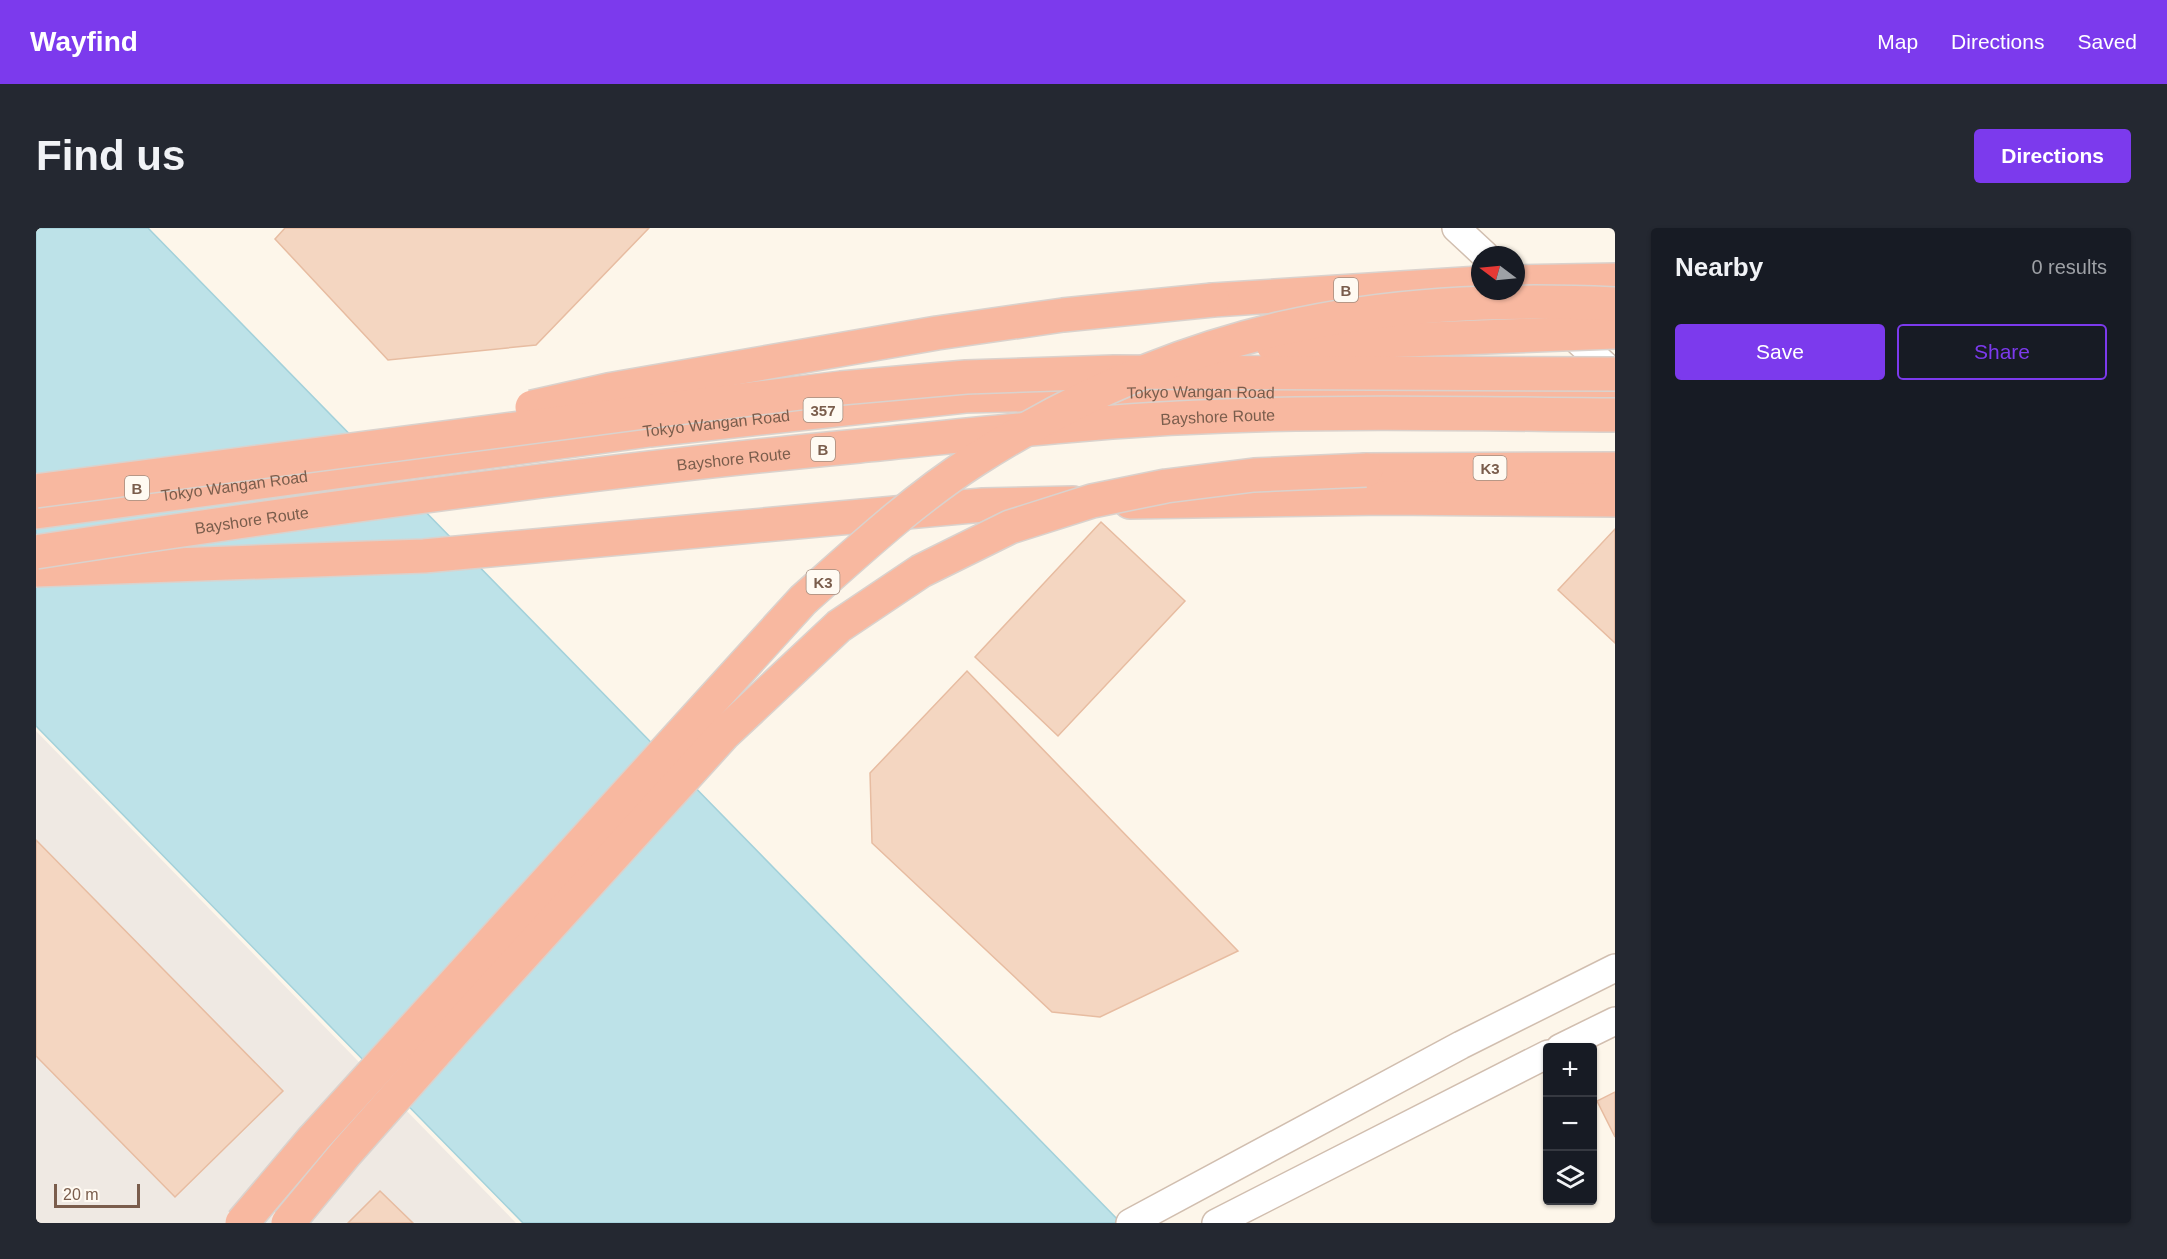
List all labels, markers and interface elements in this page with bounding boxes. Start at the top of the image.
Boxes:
text: Wayfind [30,26,138,57]
text: Map [1877,30,1918,53]
text: Directions [1951,30,2044,53]
text: Saved [2077,30,2137,53]
button: Directions [1974,129,2131,183]
text: Find us [36,132,185,179]
north arrow [1471,246,1525,300]
text: Nearby [1675,252,1763,282]
text: 0 results [2031,256,2107,278]
road number: B [1334,278,1358,302]
button: Save [1675,324,1885,380]
button: Share [1897,324,2107,380]
street label: Tokyo Wangan Road [1126,382,1275,401]
road number: 357 [804,398,842,422]
street label: Tokyo Wangan Road [641,406,791,439]
street label: Bayshore Route [1160,406,1275,427]
road number: B [811,437,835,461]
street label: Bayshore Route [676,444,792,473]
road number: K3 [1474,456,1506,480]
street label: Tokyo Wangan Road [160,467,309,504]
road number: B [125,476,149,500]
street label: Bayshore Route [194,503,310,537]
road number: K3 [806,570,840,594]
map controls [1543,1043,1597,1205]
button: + [1543,1043,1597,1097]
button: − [1543,1097,1597,1151]
button: layers [1543,1151,1597,1205]
scale bar [54,1181,140,1208]
text: 20 m [63,1186,99,1203]

